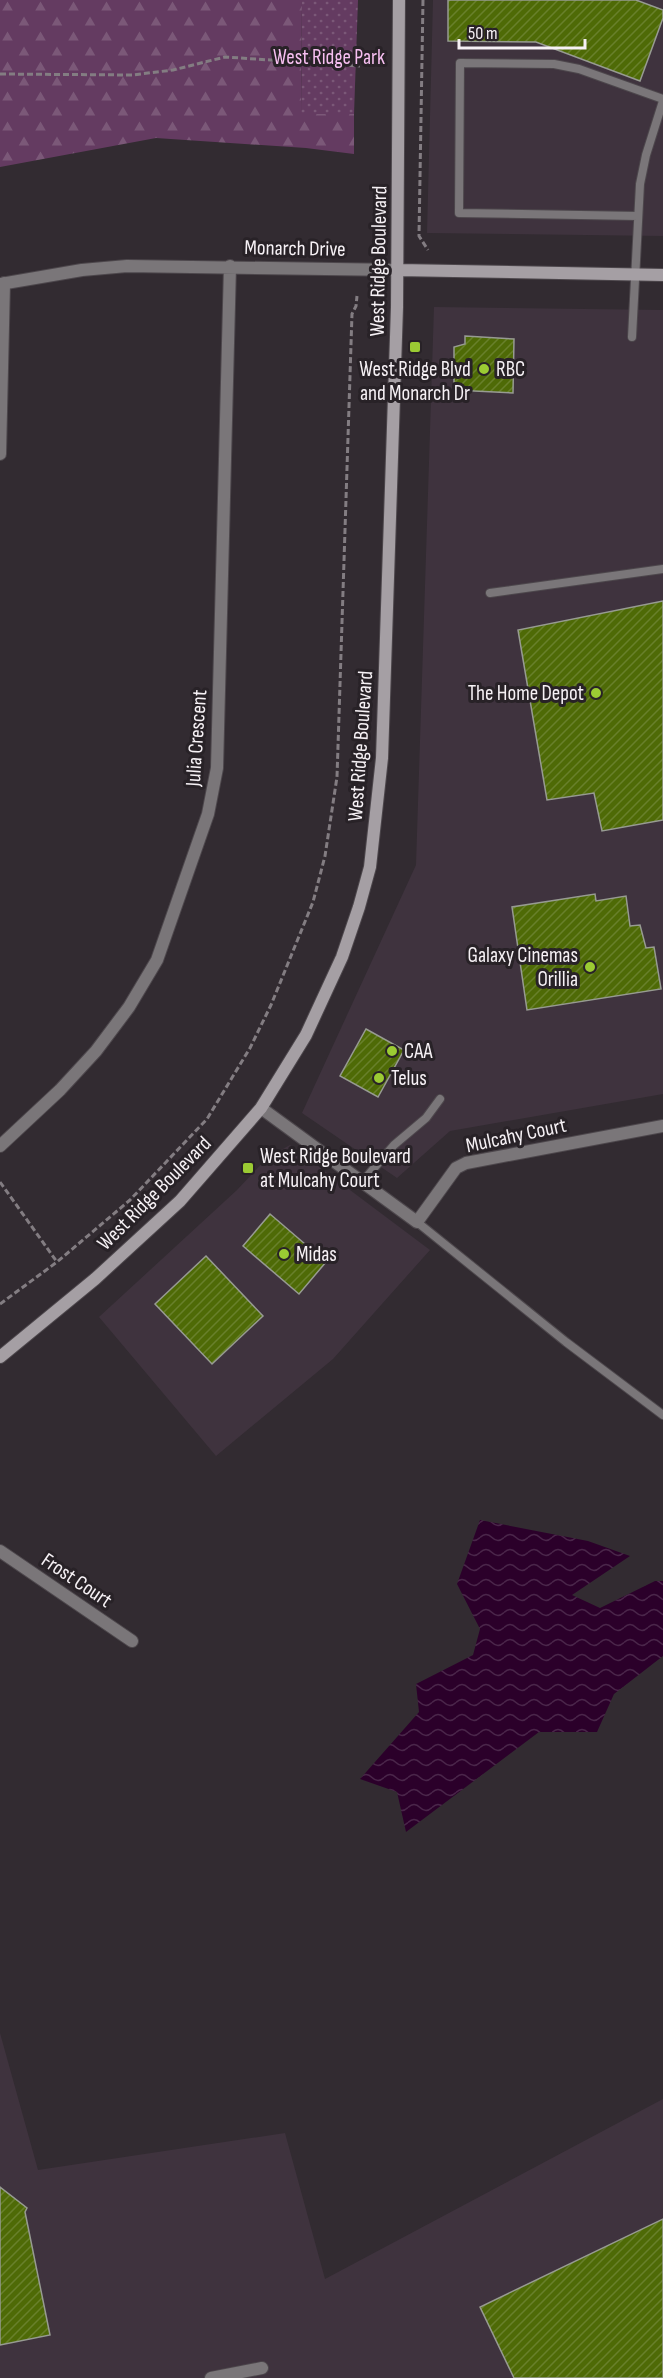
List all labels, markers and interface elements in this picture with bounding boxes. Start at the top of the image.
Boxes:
scale bar [459,12,585,50]
text: 50 m [468,23,498,44]
park label: West Ridge Park [273,45,385,70]
street label: West Ridge Boulevard [365,185,392,337]
street label: Monarch Drive [244,235,346,262]
marker: West Ridge Blvd and Monarch Dr [408,340,422,354]
place label: West Ridge Blvd and Monarch Dr [359,357,471,406]
place label: RBC [496,357,525,382]
marker: RBC [477,362,491,376]
street label: West Ridge Boulevard [343,670,378,822]
place label: The Home Depot [468,681,584,706]
marker: The Home Depot [589,686,603,700]
street label: Julia Crescent [181,689,212,788]
place label: Galaxy Cinemas Orillia [468,943,578,992]
marker: Galaxy Cinemas Orillia [583,960,597,974]
place label: CAA [404,1039,434,1064]
marker: CAA [385,1044,399,1058]
place label: Telus [391,1066,427,1091]
marker: Telus [372,1071,386,1085]
street label: Mulcahy Court [464,1113,569,1158]
street label: West Ridge Boulevard [92,1131,217,1256]
place label: West Ridge Boulevard at Mulcahy Court [260,1144,411,1193]
marker: West Ridge Boulevard at Mulcahy Court [241,1161,255,1175]
place label: Midas [296,1242,337,1267]
marker: Midas [277,1247,291,1261]
street label: Frost Court [37,1548,117,1613]

